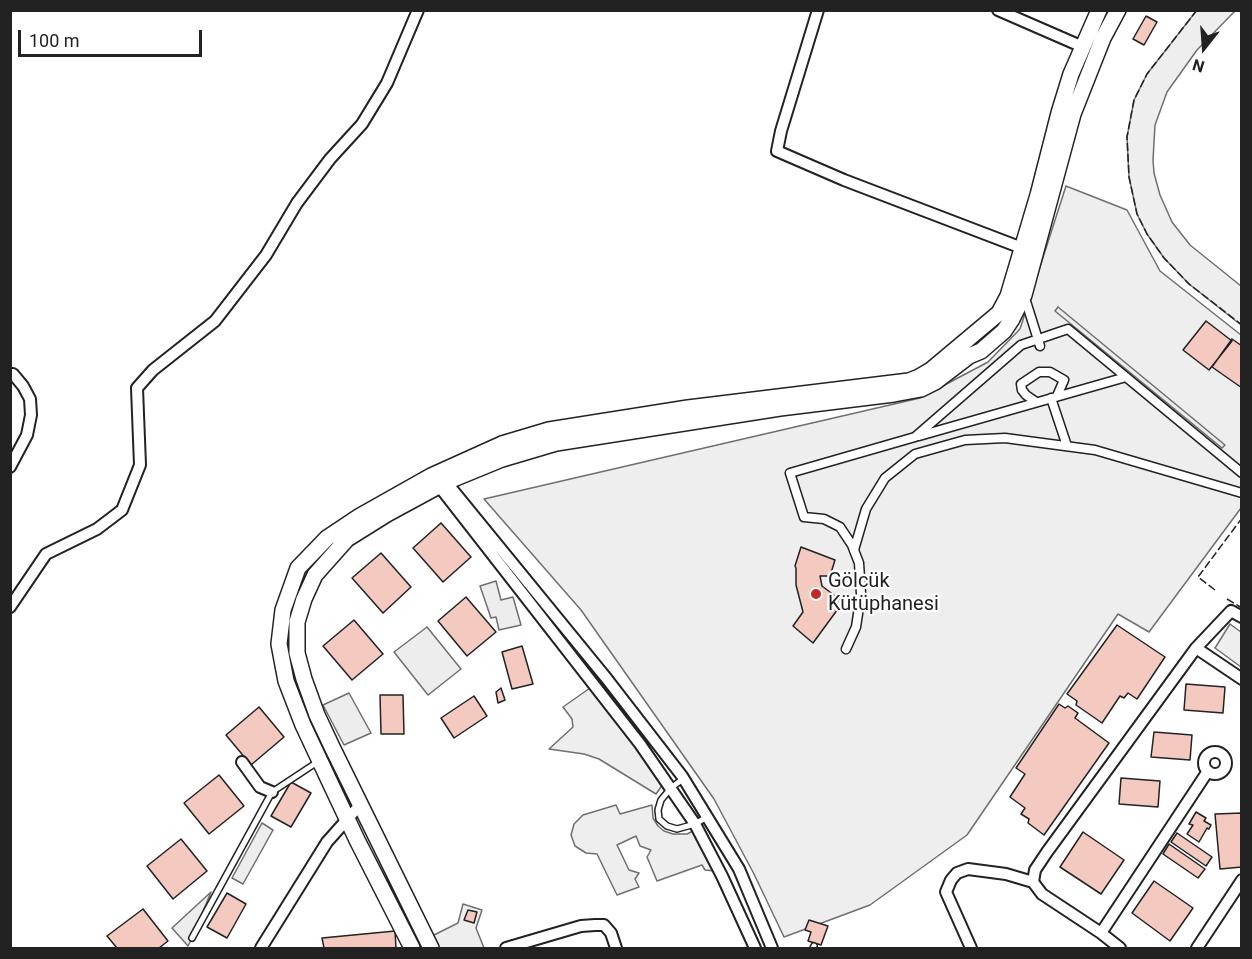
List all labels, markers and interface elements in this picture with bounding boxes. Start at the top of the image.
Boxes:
scale bar [21,18,206,56]
north arrow [1174,18,1234,78]
text: 100 m [29,30,80,51]
text: N [1190,55,1207,76]
place label: Gölcük Kütüphanesi [828,570,939,617]
marker: Gölcük Kütüphanesi [809,587,823,601]

